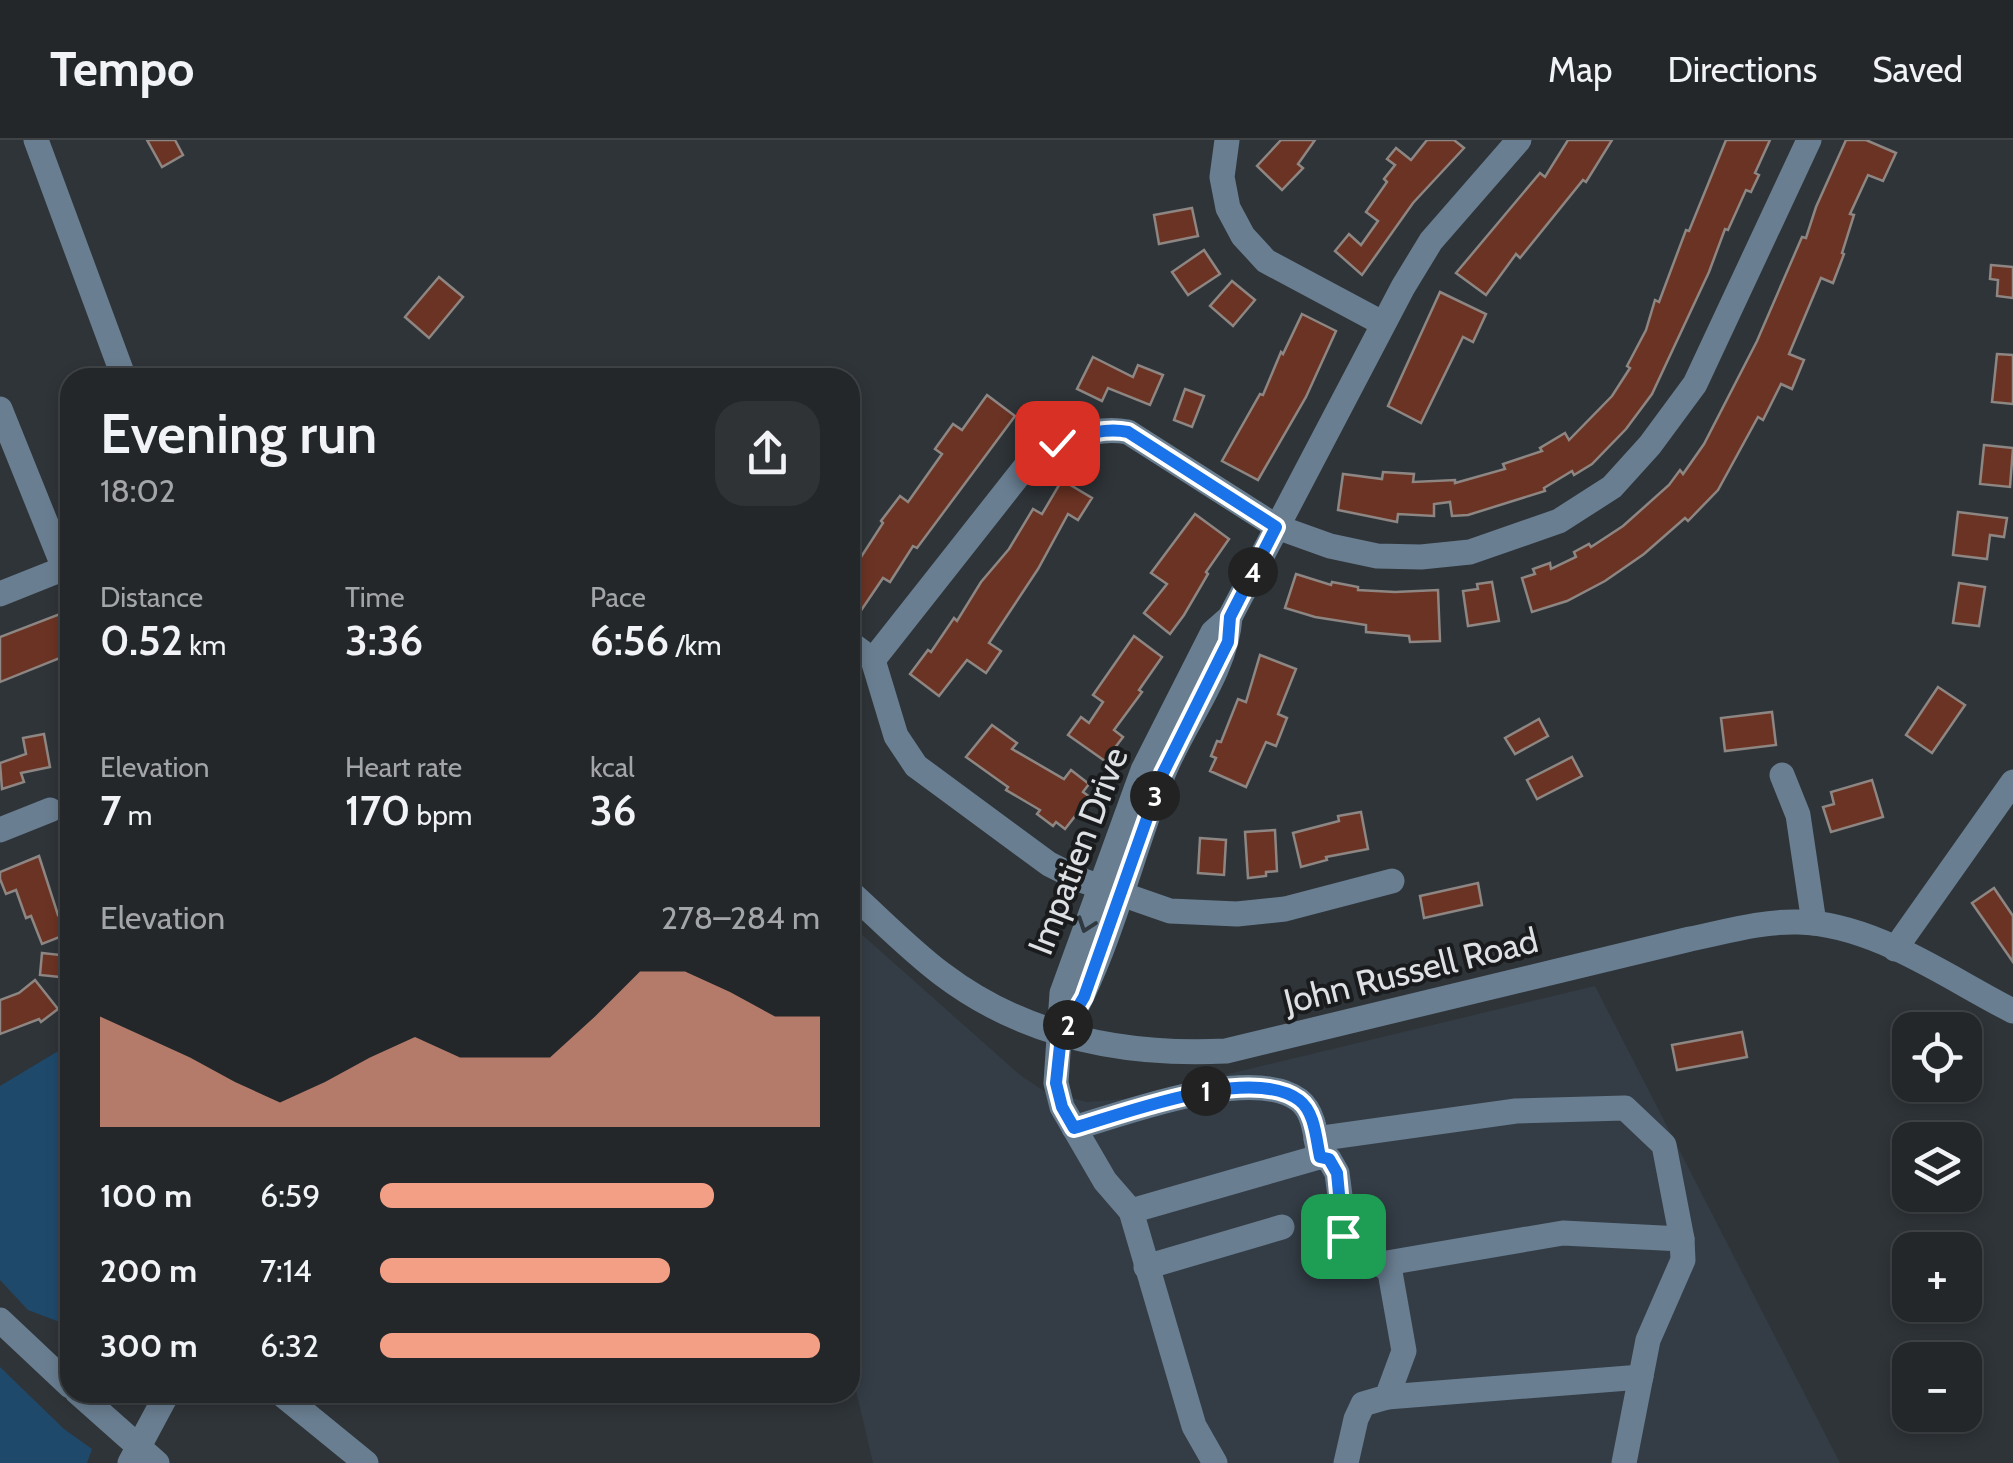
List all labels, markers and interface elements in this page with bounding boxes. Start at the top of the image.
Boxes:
text: Tempo [50,40,194,98]
text: Map [1548,48,1613,91]
text: Directions [1668,48,1817,91]
text: Saved [1872,48,1963,91]
text: Evening run [100,400,377,467]
button: share [715,401,820,506]
pin [1015,401,1100,486]
icon: check [1030,416,1085,471]
text: 18:02 [100,471,176,510]
pin: 4 [1228,547,1278,597]
text: 4 [1244,555,1262,589]
text: Distance [100,580,203,614]
text: Time [345,580,405,614]
text: Pace [590,580,646,614]
text: 0.52 [100,614,183,666]
text: 3:36 [345,614,423,666]
text: 6:56 [590,614,669,666]
text: km [183,628,226,662]
text: /km [669,628,722,662]
street label: Impatien Drive [1018,741,1137,960]
text: Elevation [100,750,209,784]
text: Heart rate [345,750,462,784]
text: kcal [590,750,635,784]
pin: 3 [1130,771,1180,821]
text: 3 [1147,779,1163,813]
text: 7 [100,784,121,836]
text: 170 [345,784,410,836]
text: 36 [590,784,636,836]
text: m [121,798,152,832]
text: bpm [410,798,472,832]
text: Elevation [100,898,225,937]
text: 278–284 m [661,898,820,937]
one-way arrow [1077,915,1098,932]
street label: John Russell Road [1278,918,1542,1023]
pin: 2 [1043,1000,1093,1050]
text: 2 [1061,1008,1075,1042]
map controls [1892,1012,1982,1432]
button: locate [1892,1012,1982,1102]
pin: 1 [1181,1066,1231,1116]
text: 1 [1201,1074,1211,1108]
button: layers [1892,1122,1982,1212]
text: 100 m [100,1176,192,1215]
text: 6:59 [260,1176,320,1215]
pin [1301,1194,1386,1279]
icon: arrive [1316,1209,1371,1264]
button: + [1892,1232,1982,1322]
text: 200 m [100,1251,197,1290]
text: 7:14 [260,1251,312,1290]
text: 300 m [100,1326,197,1365]
text: 6:32 [260,1326,319,1365]
button: − [1892,1342,1982,1432]

